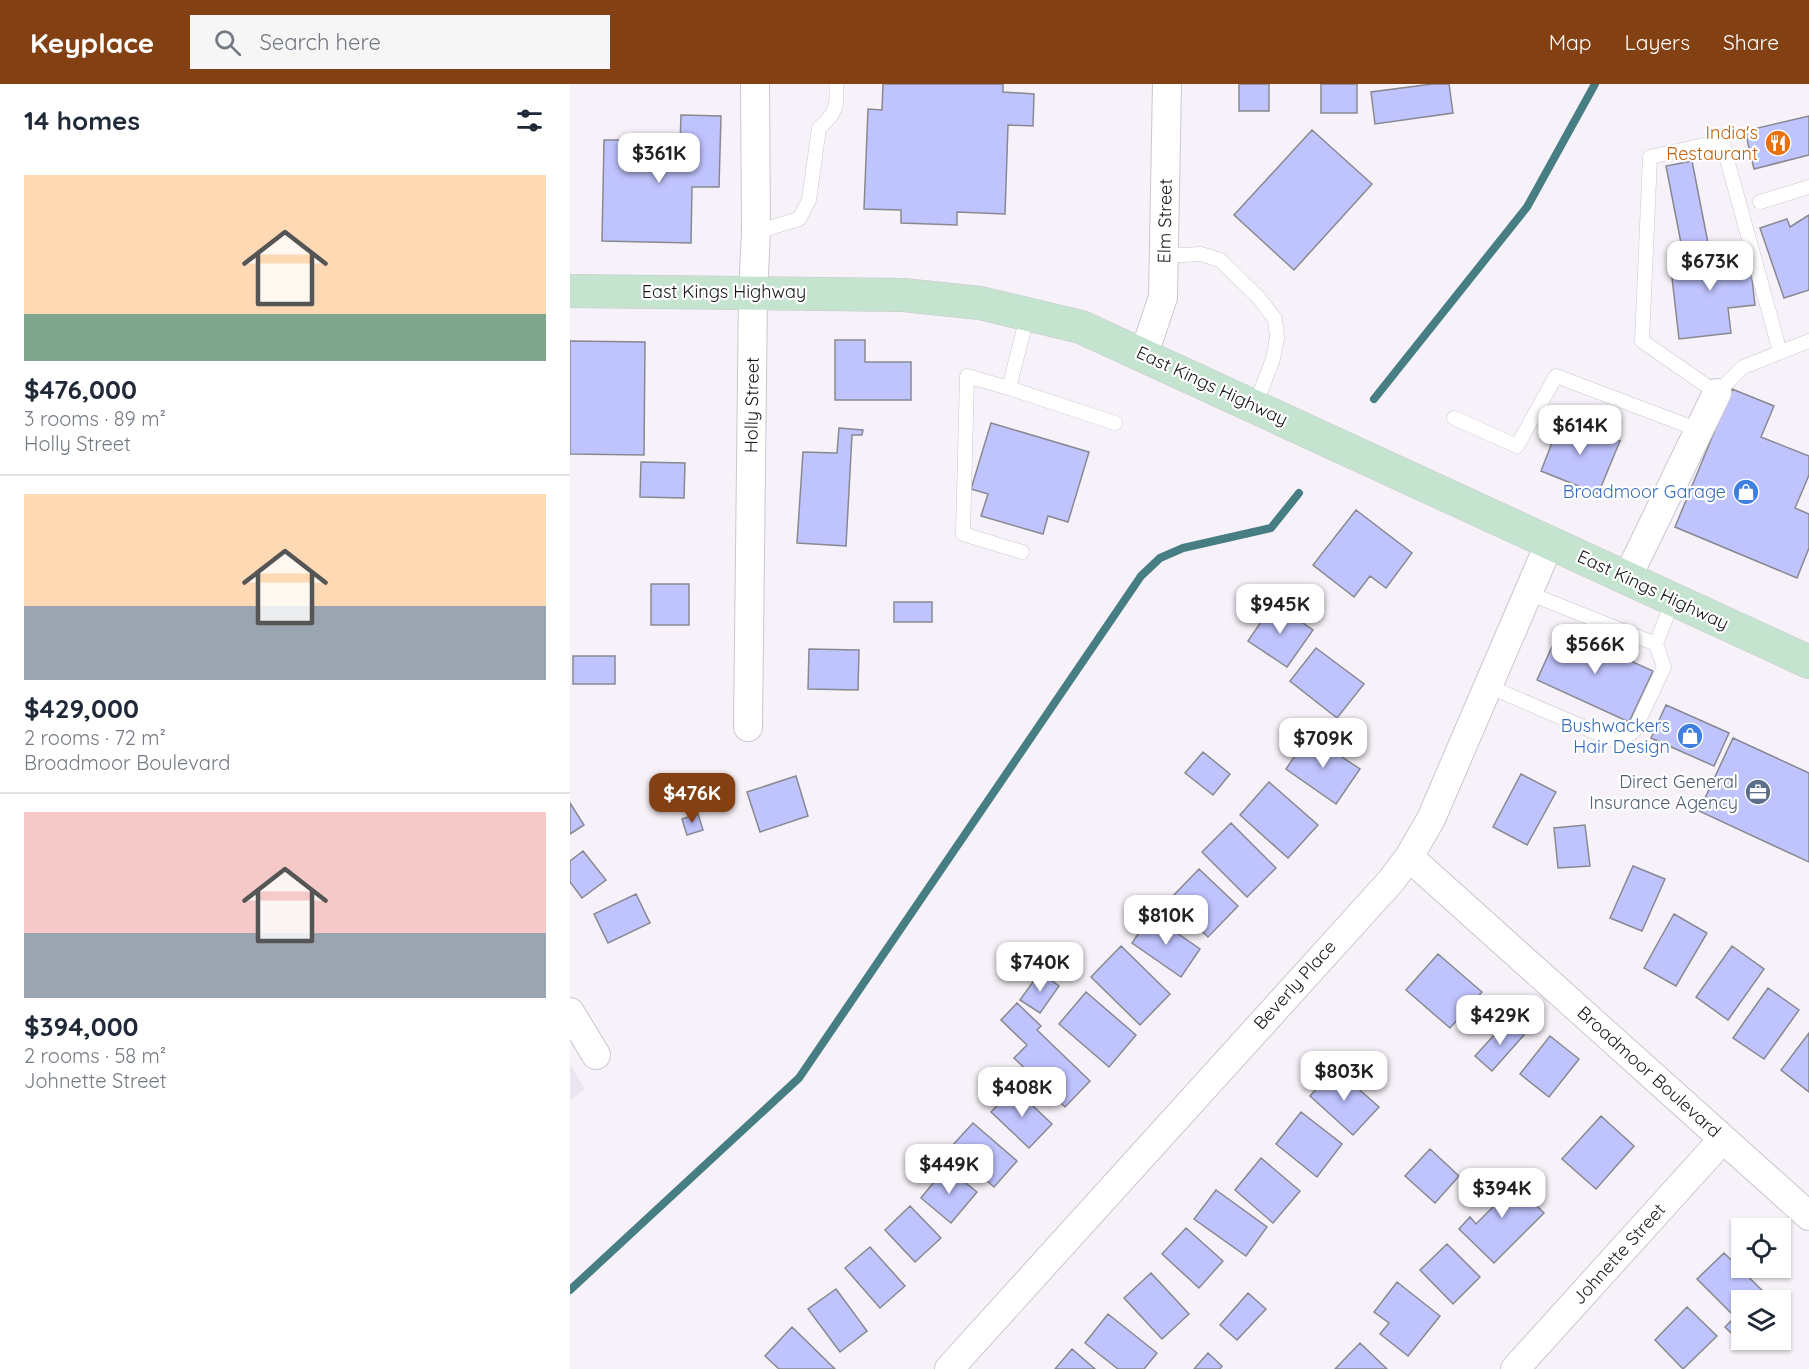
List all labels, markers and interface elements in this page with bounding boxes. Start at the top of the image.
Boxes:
search box [190,15,610,69]
text: Keyplace [30,25,154,60]
icon: search [211,26,244,59]
text: Search here [259,28,381,56]
text: Map [1549,29,1592,55]
text: Layers [1625,29,1690,55]
text: Share [1723,29,1779,55]
text: 14 homes [24,104,140,137]
icon: filters [513,104,546,137]
place label: India's Restaurant [1666,121,1758,165]
restaurant icon: India's Restaurant [1763,128,1793,158]
pin: $361K [617,133,701,184]
text: $361K [632,140,686,165]
street label: Elm Street [1152,178,1177,264]
icon: home [231,214,339,322]
pin: $673K [1668,241,1752,292]
text: $673K [1681,248,1739,273]
street label: East Kings Highway [642,280,806,303]
street label: East Kings Highway [1133,340,1292,431]
street label: Holly Street [739,357,764,453]
text: $476,000 [24,373,137,406]
pin: $614K [1538,405,1622,456]
text: 3 rooms · 89 m² [24,406,166,431]
text: $614K [1552,412,1608,437]
text: Holly Street [24,431,131,456]
shop icon: Broadmoor Garage [1731,477,1761,507]
place label: Broadmoor Garage [1563,480,1726,503]
icon: home [231,533,339,641]
street label: East Kings Highway [1574,544,1733,635]
pin: $945K [1238,584,1322,635]
text: $945K [1250,591,1310,616]
pin: $566K [1553,624,1637,675]
text: $566K [1566,631,1624,656]
text: $429,000 [24,692,139,725]
place label: Bushwackers Hair Design [1561,714,1670,758]
pin: $709K [1281,718,1365,769]
shop icon: Bushwackers Hair Design [1675,721,1705,751]
text: 2 rooms · 72 m² [24,725,166,750]
text: $709K [1293,725,1353,750]
text: Broadmoor Boulevard [24,750,230,775]
place label: Direct General Insurance Agency [1589,770,1738,814]
pin: $476K [650,773,734,824]
office icon: Direct General Insurance Agency [1743,777,1773,807]
text: $476K [663,780,721,805]
icon: home [231,851,339,959]
pin: $810K [1124,895,1208,946]
text: $810K [1138,902,1194,927]
street label: Beverly Place [1248,935,1341,1034]
pin: $740K [998,942,1082,993]
text: $740K [1010,949,1070,974]
pin: $429K [1458,995,1542,1046]
street label: Broadmoor Boulevard [1573,1001,1726,1142]
text: $429K [1470,1002,1530,1027]
text: $394,000 [24,1010,139,1043]
text: 2 rooms · 58 m² [24,1043,166,1068]
pin: $803K [1302,1051,1386,1102]
text: $803K [1314,1058,1374,1083]
pin: $408K [980,1067,1064,1118]
text: Johnette Street [24,1068,167,1093]
text: $408K [992,1074,1052,1099]
pin: $449K [907,1144,991,1195]
text: $449K [919,1151,979,1176]
pin: $394K [1460,1168,1544,1219]
text: $394K [1473,1175,1531,1200]
street label: Johnette Street [1567,1198,1670,1309]
map controls [1731,1218,1791,1350]
button: locate [1731,1218,1791,1278]
button: layers [1731,1290,1791,1350]

